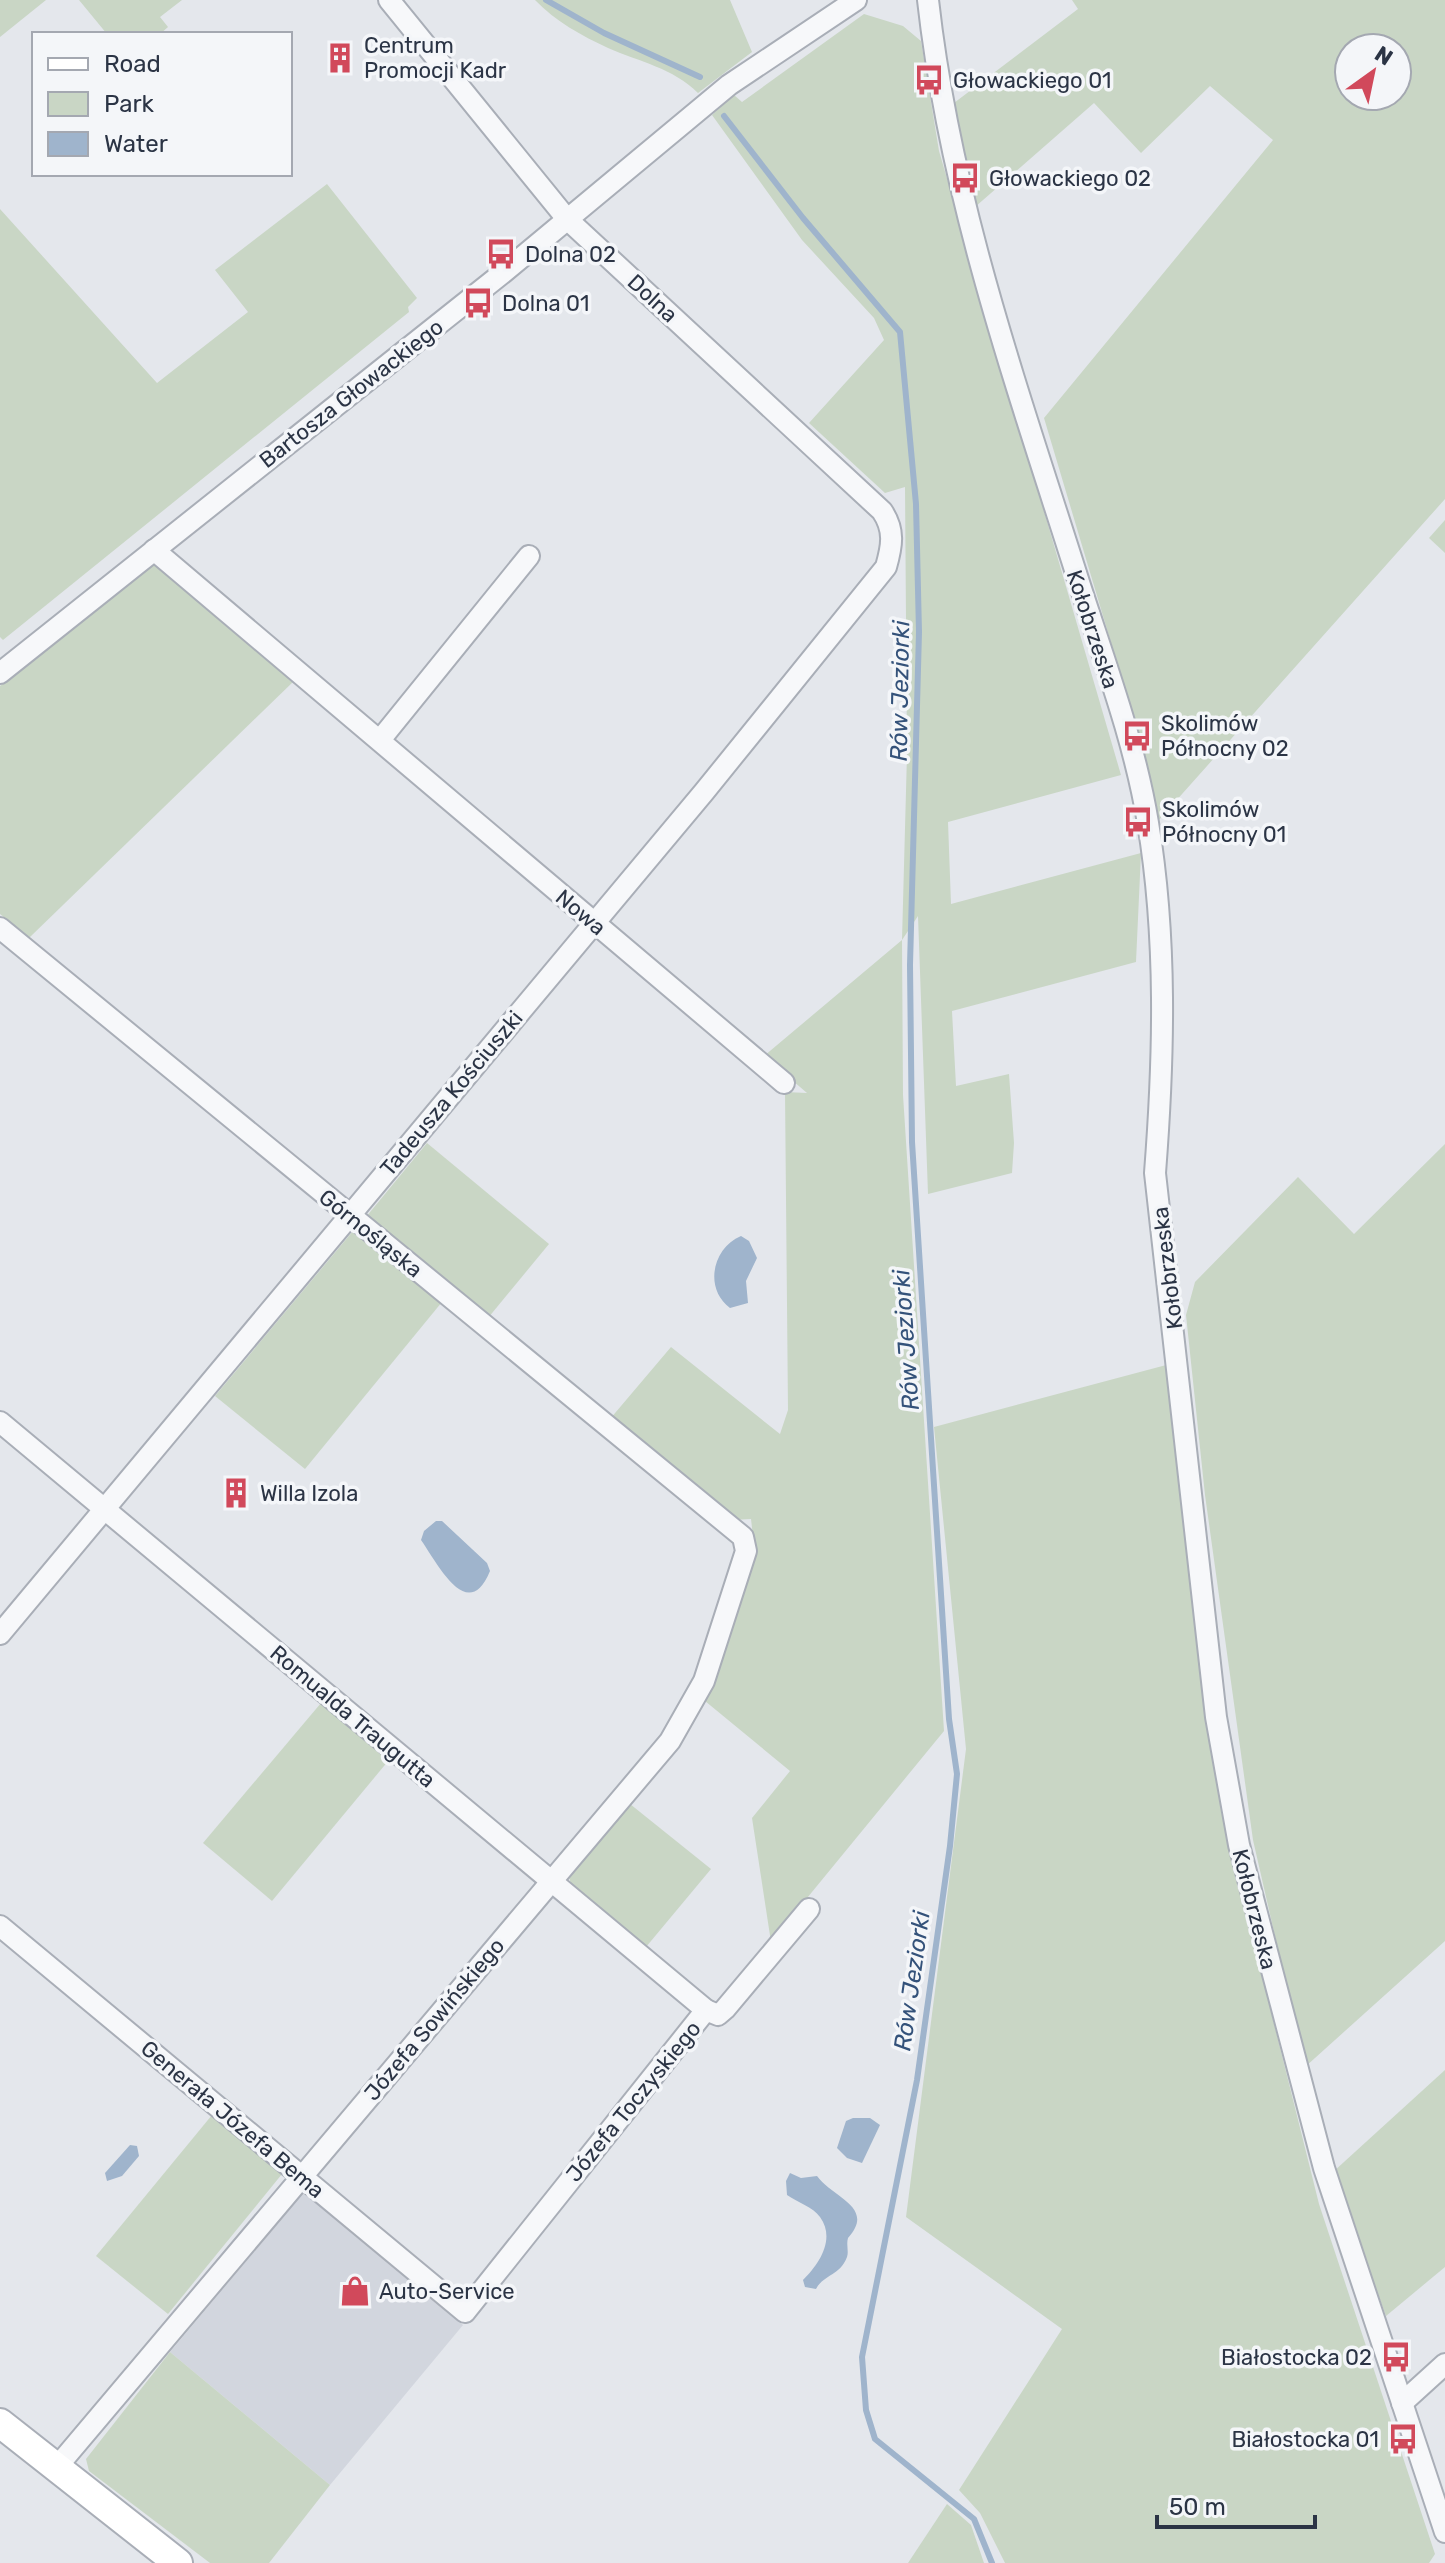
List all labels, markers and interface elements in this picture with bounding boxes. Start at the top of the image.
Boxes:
legend [32,32,292,176]
place label: Centrum Promocji Kadr [364,32,507,84]
north arrow [1333,32,1413,112]
text: N [1370,40,1398,71]
building icon: Centrum Promocji Kadr [323,41,357,75]
text: Road [104,50,161,78]
bus stop icon: Głowackiego 01 [912,63,946,97]
place label: Głowackiego 01 [953,67,1112,94]
text: Park [104,90,155,118]
text: Water [104,130,168,158]
bus stop icon: Głowackiego 02 [948,161,982,195]
place label: Głowackiego 02 [989,165,1151,192]
bus stop icon: Dolna 02 [484,237,518,271]
place label: Dolna 02 [525,241,616,268]
street label: Dolna [622,269,683,328]
bus stop icon: Dolna 01 [461,286,495,320]
place label: Dolna 01 [502,290,589,317]
street label: Bartosza Głowackiego [254,313,449,474]
street label: Kołobrzeska [1061,566,1124,692]
water label: Rów Jeziorki [885,619,915,762]
place label: Skolimów Północny 02 [1161,710,1289,762]
bus stop icon: Skolimów Północny 02 [1120,719,1154,753]
place label: Skolimów Północny 01 [1162,796,1286,848]
bus stop icon: Skolimów Północny 01 [1121,805,1155,839]
street label: Nowa [550,884,611,941]
street label: Tadeusza Kościuszki [374,1005,528,1182]
street label: Górnośląska [314,1184,428,1283]
street label: Kołobrzeska [1147,1205,1188,1331]
water label: Rów Jeziorki [887,1267,925,1411]
building icon: Willa Izola [219,1476,253,1510]
place label: Willa Izola [260,1480,358,1507]
street label: Romualda Traugutta [265,1639,441,1793]
street label: Kołobrzeska [1227,1846,1283,1972]
water label: Rów Jeziorki [888,1908,936,2053]
street label: Józefa Sowińskiego [359,1933,510,2106]
street label: Józefa Toczyskiego [560,2015,707,2187]
street label: Generała Józefa Bema [135,2035,330,2204]
shop icon: Auto-Service [338,2274,372,2308]
place label: Auto-Service [379,2278,515,2305]
bus stop icon: Białostocka 02 [1379,2340,1413,2374]
place label: Białostocka 02 [1221,2344,1372,2371]
bus stop icon: Białostocka 01 [1386,2422,1420,2456]
place label: Białostocka 01 [1232,2426,1379,2453]
scale bar [1157,2479,1315,2529]
text: 50 m [1169,2493,1226,2521]

